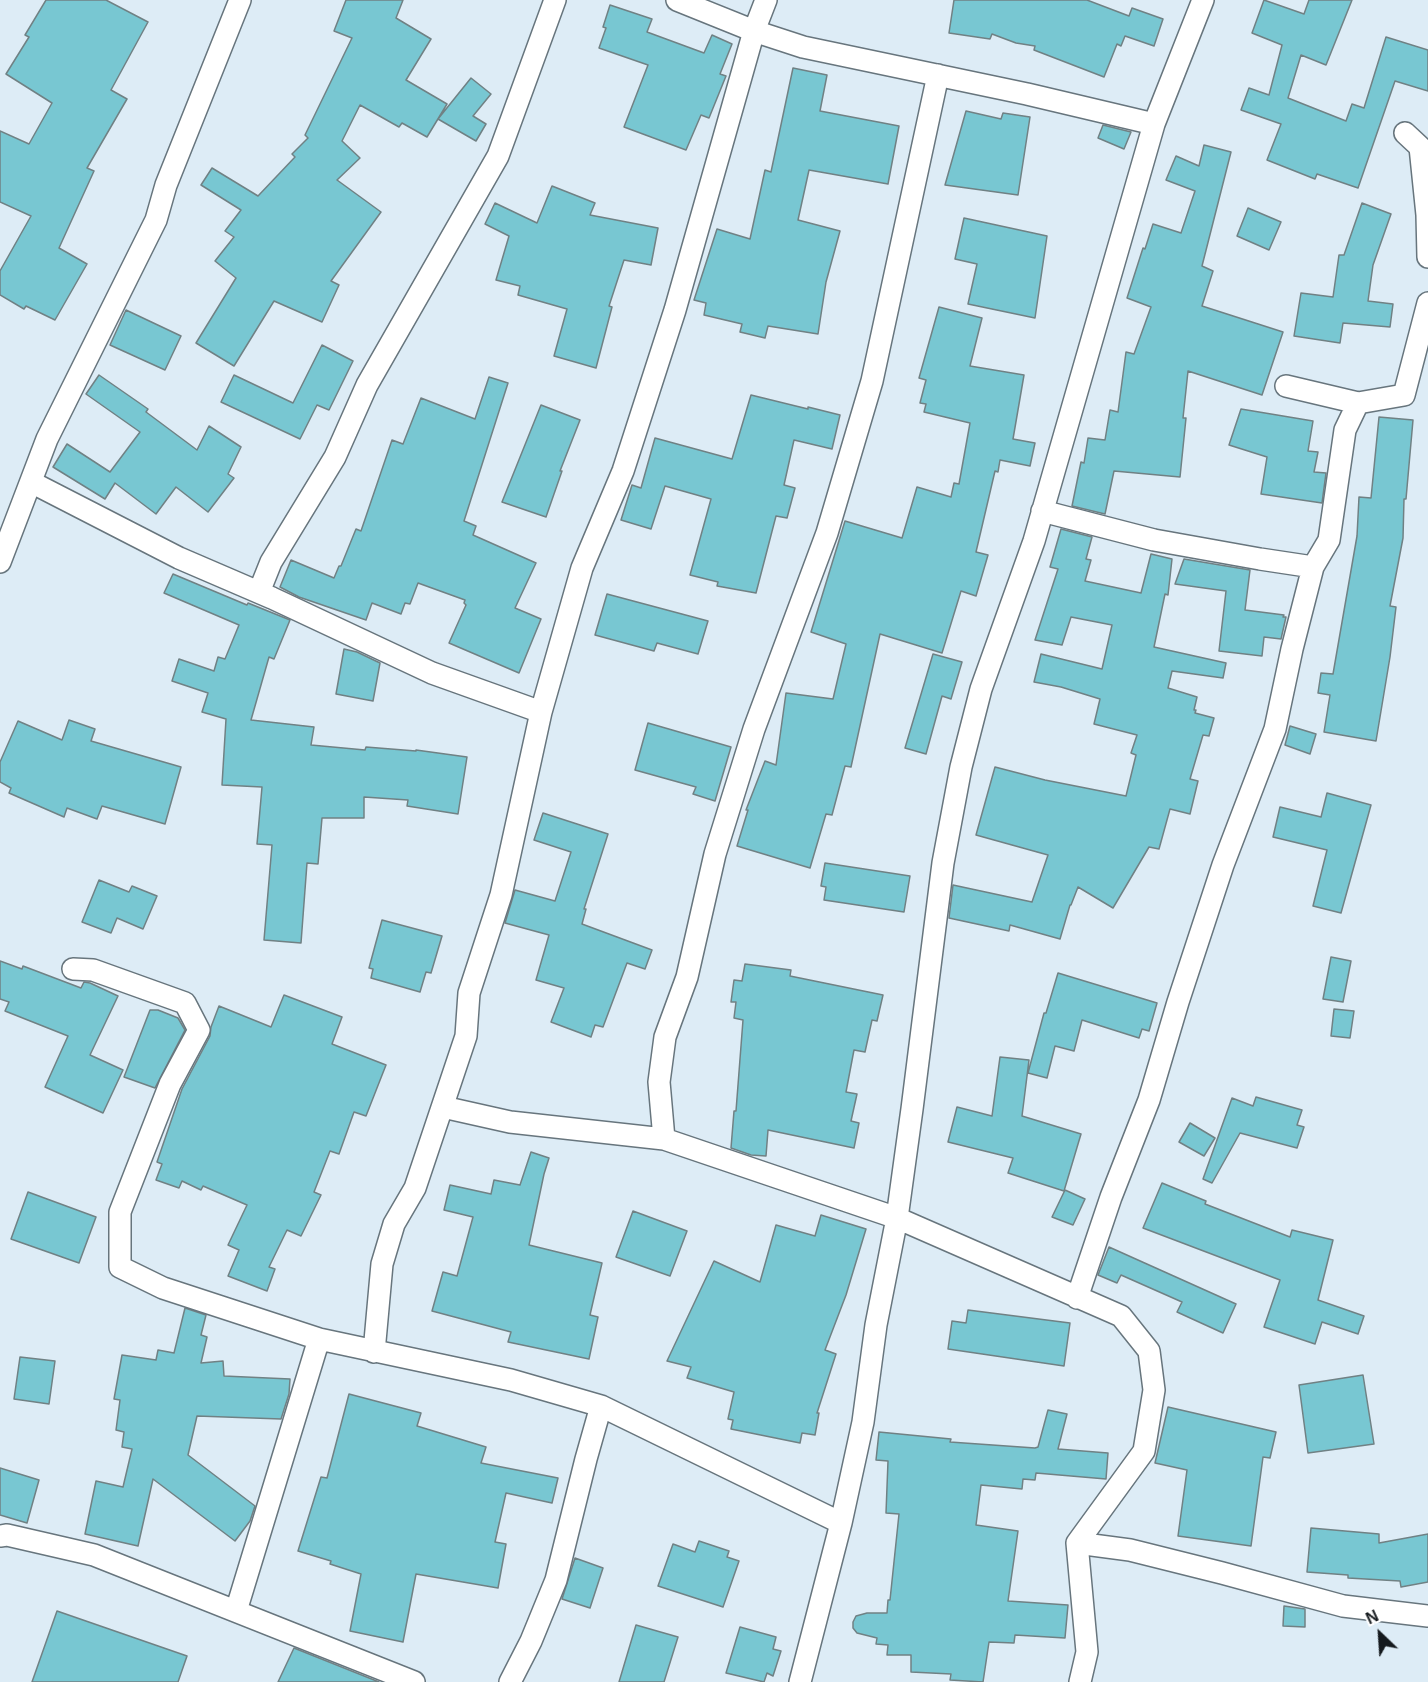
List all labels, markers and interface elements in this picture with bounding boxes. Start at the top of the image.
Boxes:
north arrow [1350,1604,1410,1664]
text: N [1363,1607,1381,1627]

